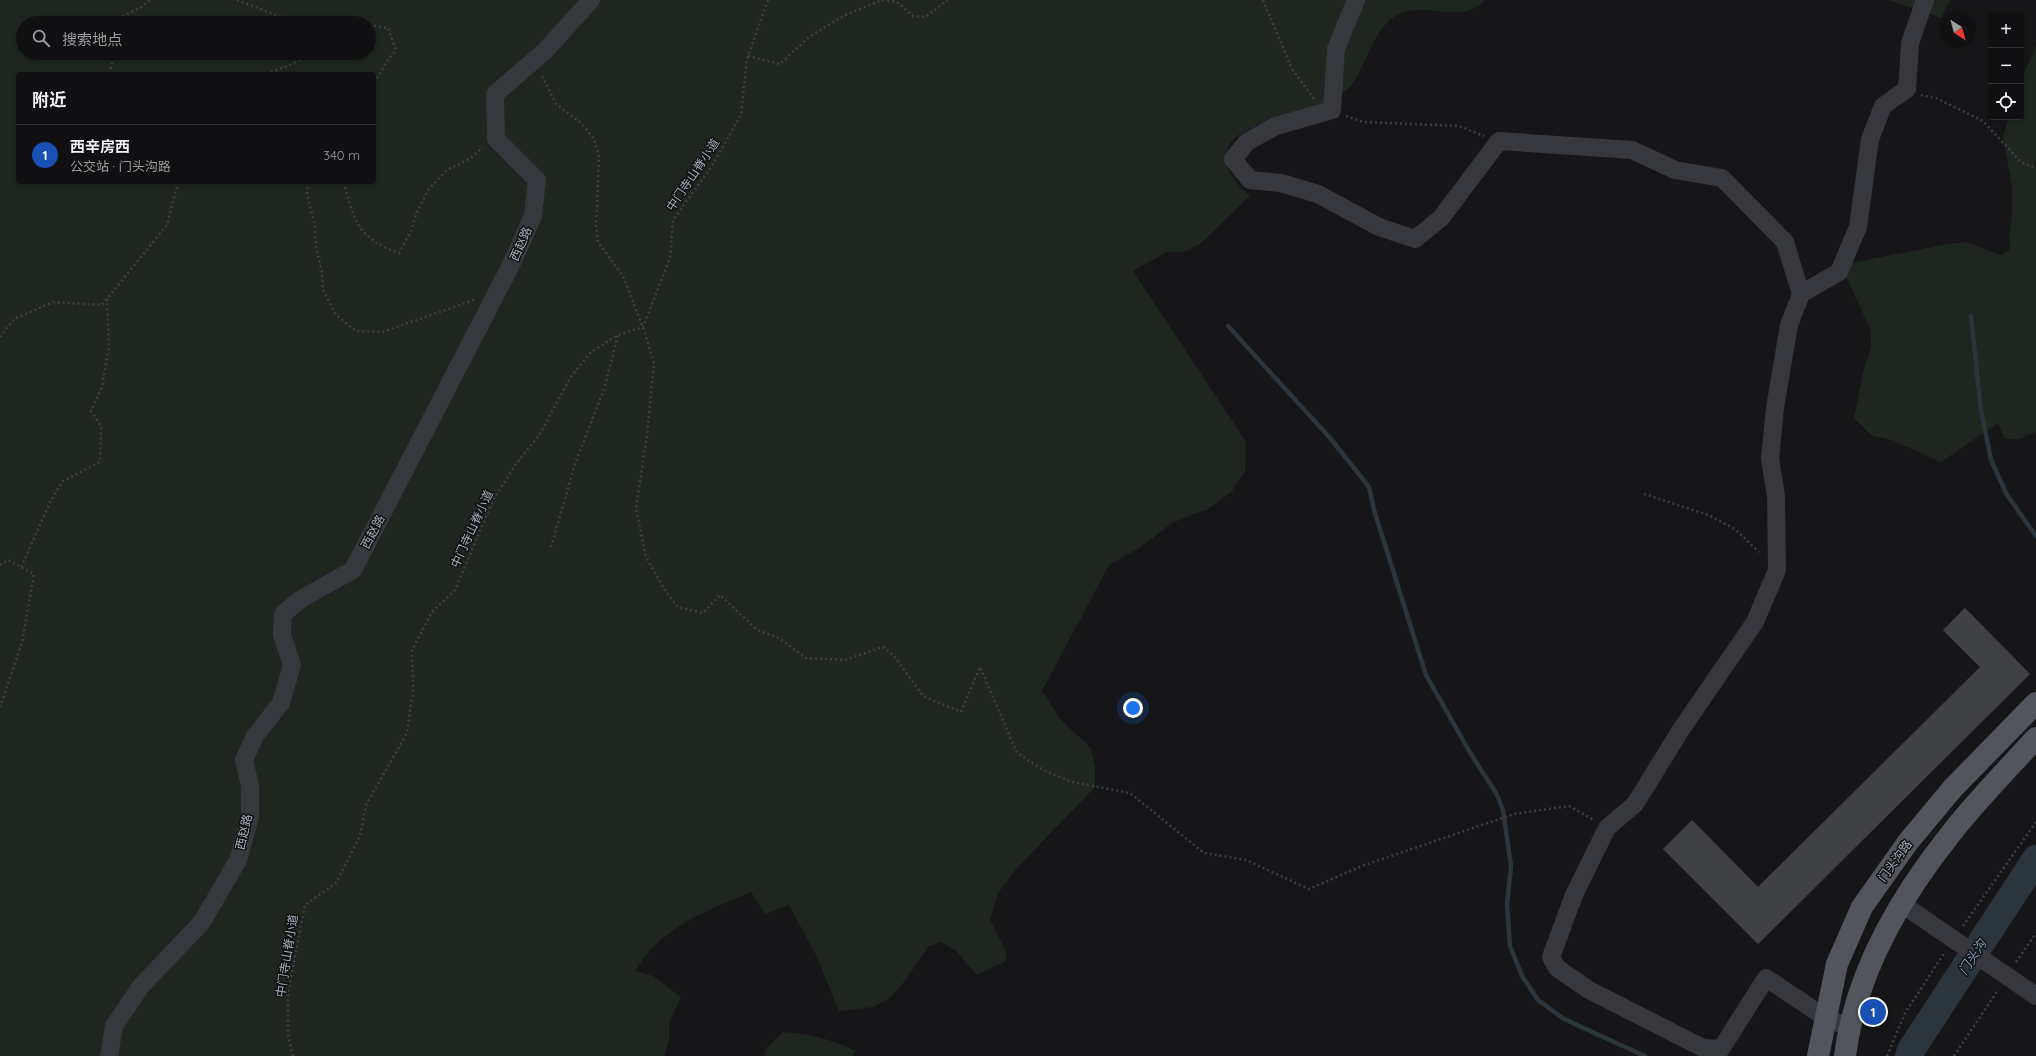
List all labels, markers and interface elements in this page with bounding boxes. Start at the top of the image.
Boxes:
north arrow [1940,12,1976,48]
map controls [1988,12,2024,120]
button: + [1988,12,2024,48]
search box [16,16,376,60]
icon: search [30,27,52,49]
text: 搜索地点 [62,30,122,49]
button: − [1988,48,2024,84]
button: locate [1988,84,2024,120]
text: 附近 [32,89,66,110]
street label: 中门寺山脊小道 [663,136,722,214]
text: 西辛房西 [70,137,130,156]
text: 1 [42,147,48,163]
text: 340 m [323,147,360,163]
text: 公交站 · 门头沟路 [70,158,171,174]
street label: 西赵路 [506,224,535,263]
street label: 中门寺山脊小道 [447,488,496,570]
street label: 西赵路 [357,512,388,551]
your location [1123,698,1143,718]
street label: 西赵路 [232,813,255,851]
street label: 门头沟路 [1874,837,1915,885]
street label: 中门寺山脊小道 [273,913,300,999]
water label: 门头沟 [1955,935,1990,978]
pin: 1 [1860,997,1886,1027]

